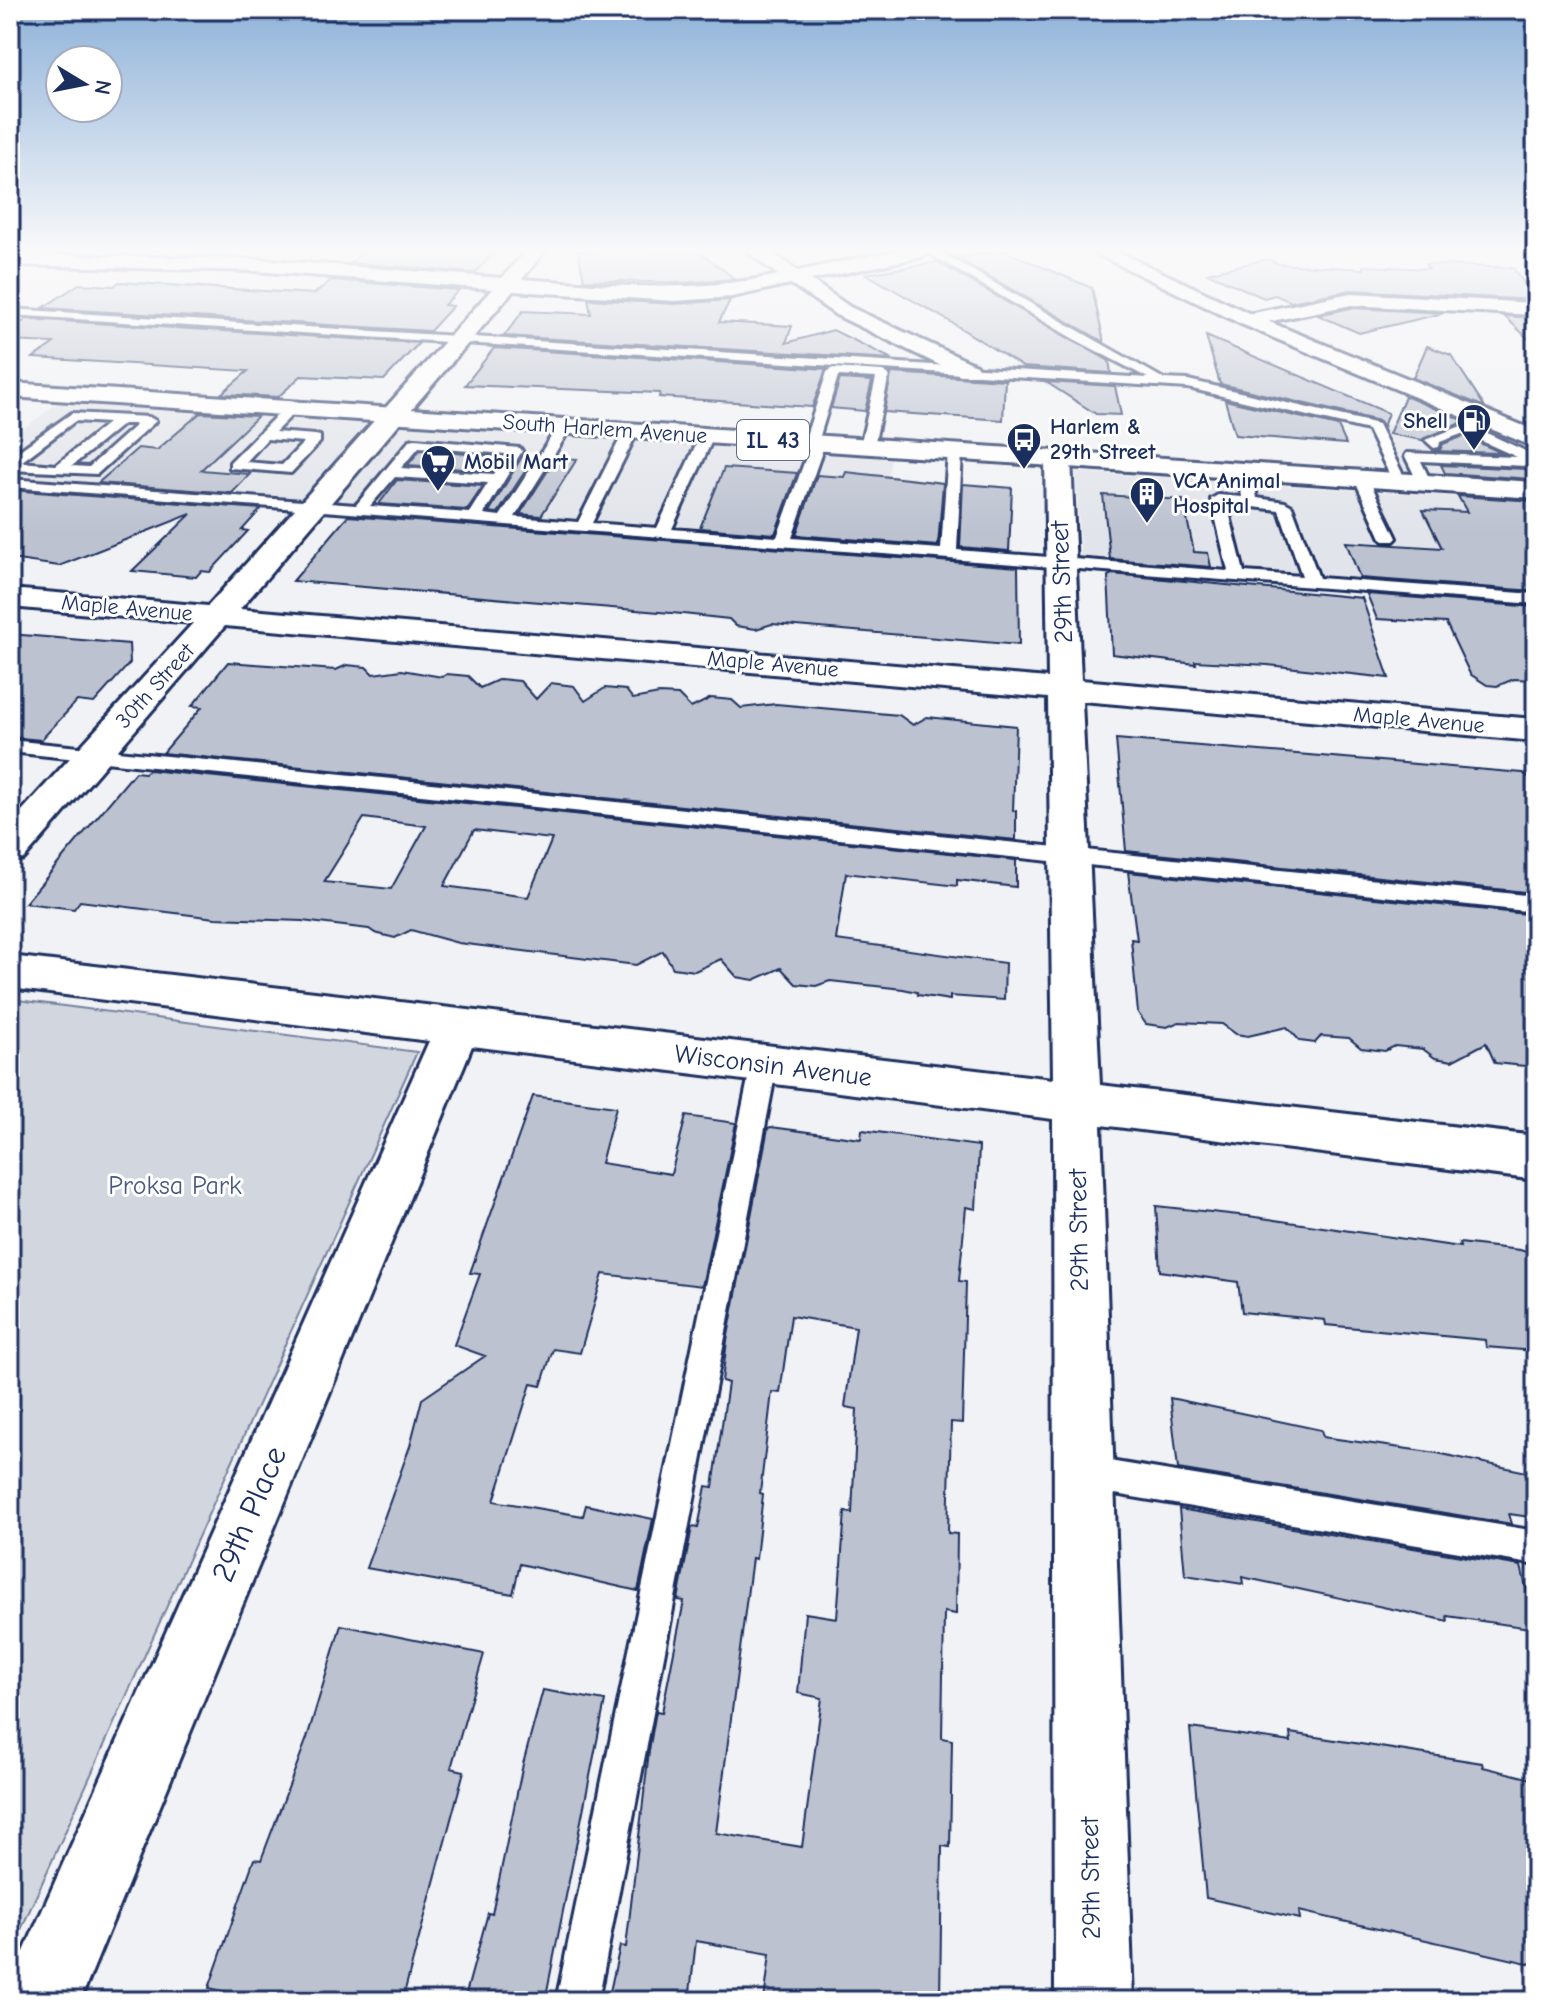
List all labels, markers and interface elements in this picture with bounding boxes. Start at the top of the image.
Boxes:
north arrow [44,44,124,124]
text: N [89,78,117,97]
fuel station icon: Shell [1455,402,1493,452]
place label: Shell [1403,408,1448,434]
street label: South Harlem Avenue [502,409,708,449]
place label: Harlem & 29th Street [1050,414,1156,465]
road number: IL 43 [737,420,809,460]
bus stop icon: Harlem & 29th Street [1005,421,1043,471]
supermarket icon: Mobil Mart [419,443,457,493]
place label: Mobil Mart [464,449,569,475]
place label: VCA Animal Hospital [1173,468,1280,519]
building icon: VCA Animal Hospital [1128,475,1166,525]
street label: 29th Street [1045,519,1079,644]
street label: Maple Avenue [60,589,194,627]
street label: 30th Street [110,638,200,734]
street label: Maple Avenue [706,645,840,683]
street label: Maple Avenue [1352,701,1486,739]
street label: Wisconsin Avenue [673,1039,873,1093]
street label: 29th Street [1063,1167,1095,1292]
park label: Proksa Park [108,1171,242,1201]
street label: 29th Place [204,1441,294,1587]
street label: 29th Street [1075,1815,1107,1940]

